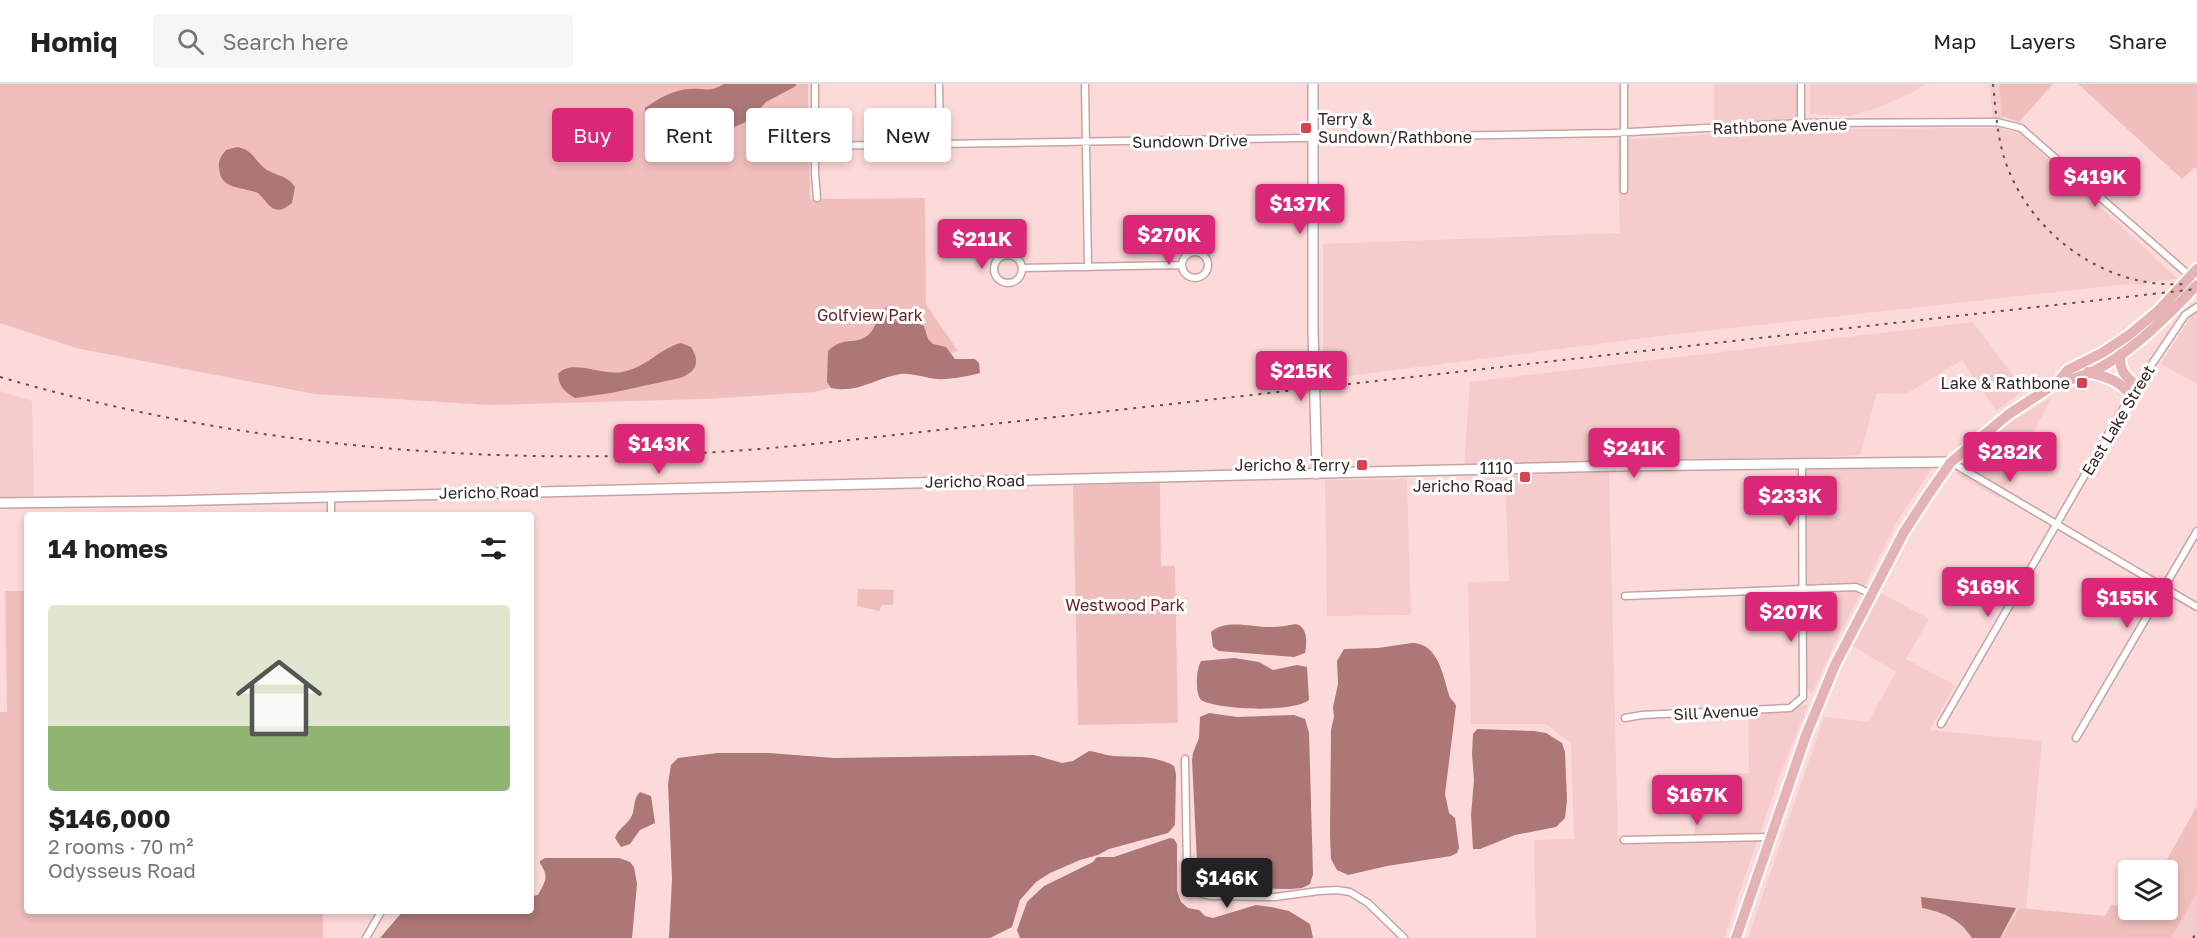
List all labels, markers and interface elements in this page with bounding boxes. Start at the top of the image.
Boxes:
search box [153,14,573,68]
text: Homiq [30,25,117,58]
icon: search [174,25,207,58]
text: Search here [222,28,349,55]
text: Map [1933,28,1976,54]
text: Layers [2009,28,2076,54]
text: Share [2109,28,2167,54]
chip: Buy [552,108,633,162]
chip: Rent [645,108,734,162]
chip: Filters [746,108,852,162]
chip: New [864,108,951,162]
place label: Terry & Sundown/Rathbone [1318,109,1472,147]
street label: Rathbone Avenue [1712,114,1848,138]
marker: Terry & Sundown/Rathbone [1299,121,1313,135]
street label: Sundown Drive [1132,130,1248,152]
pin: $419K [2053,157,2137,208]
text: $419K [2063,164,2127,188]
pin: $137K [1258,184,1342,235]
text: $137K [1269,191,1331,215]
pin: $270K [1127,215,1211,266]
pin: $211K [940,219,1024,270]
text: $270K [1137,222,1201,246]
text: $211K [952,226,1012,250]
park label: Golfview Park [817,305,923,325]
pin: $215K [1259,351,1343,402]
text: $215K [1270,358,1332,382]
street label: East Lake Street [2077,361,2159,479]
place label: Lake & Rathbone [1941,373,2070,393]
marker: Lake & Rathbone [2075,376,2089,390]
pin: $143K [617,424,701,475]
pin: $241K [1592,428,1676,479]
text: $143K [628,431,690,455]
pin: $282K [1968,432,2052,483]
text: $241K [1603,435,1665,459]
text: $282K [1977,439,2043,463]
place label: Jericho & Terry [1235,455,1350,475]
marker: Jericho & Terry [1355,458,1369,472]
place label: 1110 Jericho Road [1413,458,1513,496]
street label: Jericho Road [925,470,1025,492]
marker: 1110 Jericho Road [1518,470,1532,484]
pin: $233K [1748,476,1832,527]
street label: Jericho Road [439,481,539,503]
text: $233K [1758,483,1822,507]
icon: filters [477,532,510,565]
text: 14 homes [48,533,168,564]
pin: $169K [1946,567,2030,618]
text: $169K [1956,574,2020,598]
pin: $155K [2085,578,2169,629]
text: $155K [2096,585,2158,609]
pin: $207K [1749,592,1833,643]
park label: Westwood Park [1065,595,1185,615]
text: $207K [1759,599,1823,623]
icon: home [225,644,333,752]
street label: Sill Avenue [1673,700,1759,724]
pin: $167K [1655,775,1739,826]
text: $167K [1666,782,1728,806]
text: $146,000 [48,803,171,834]
text: 2 rooms · 70 m² [48,834,193,858]
text: Odysseus Road [48,858,196,882]
pin: $146K [1185,858,1269,909]
map controls [2118,860,2178,920]
button: layers [2118,860,2178,920]
text: $146K [1195,865,1259,889]

